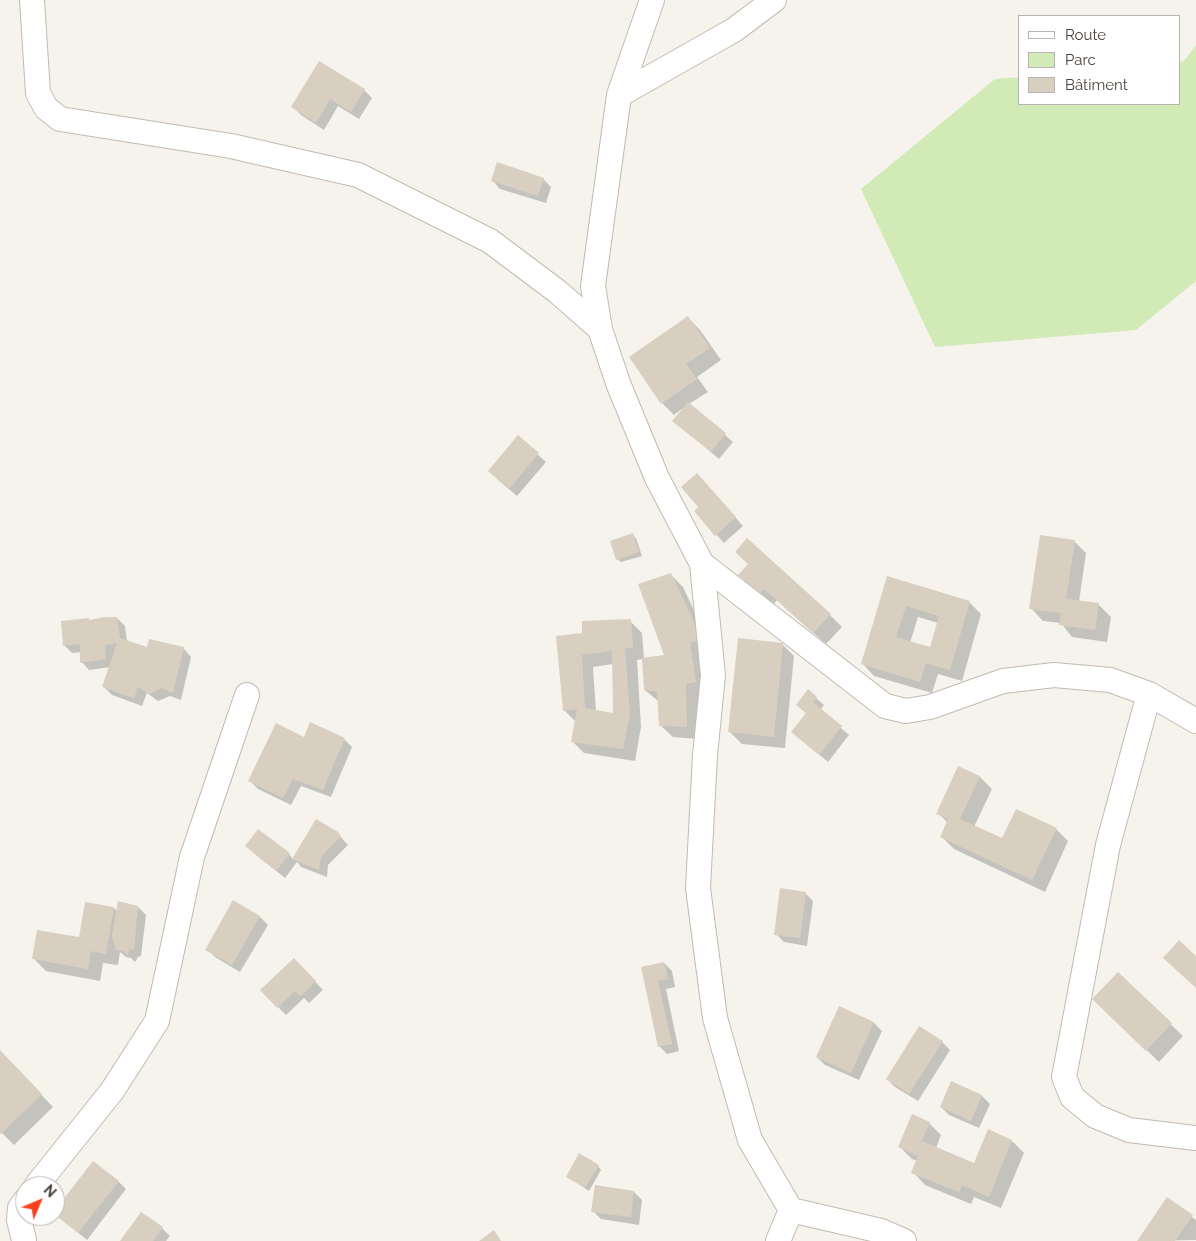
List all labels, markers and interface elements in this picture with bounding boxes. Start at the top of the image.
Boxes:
legend [1018,15,1181,105]
text: Route [1065,26,1106,44]
text: Parc [1065,51,1096,69]
text: Bâtiment [1065,76,1128,94]
north arrow [15,1176,65,1226]
text: N [40,1182,59,1201]

